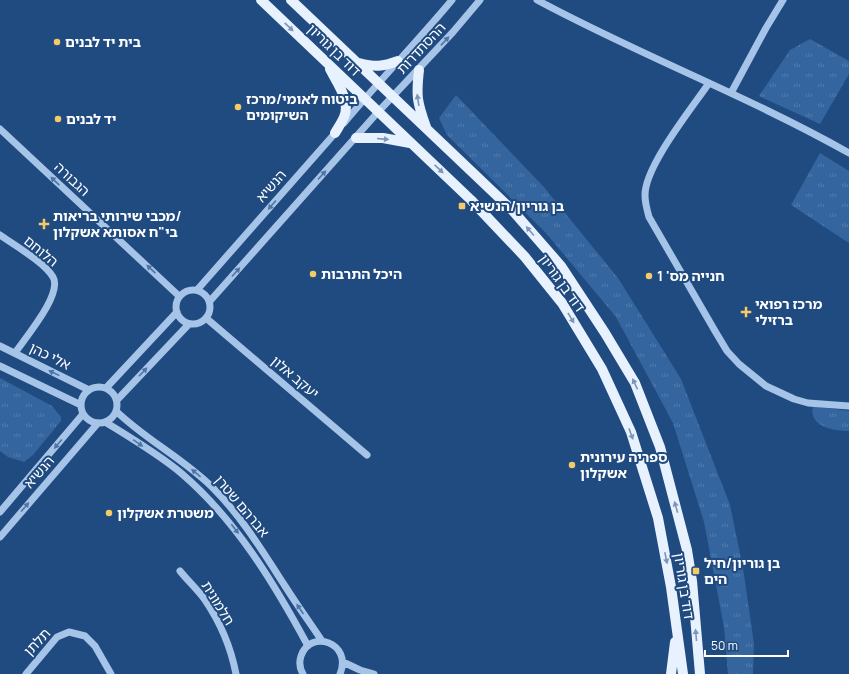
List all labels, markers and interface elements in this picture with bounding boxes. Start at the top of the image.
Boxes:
street label: ההסתדרות [392,18,449,77]
street label: דוד בן גוריון [304,19,365,80]
one-way arrow [284,22,294,32]
place label: בית יד לבנים [65,32,141,51]
one-way arrow [441,36,450,46]
marker: בית יד לבנים [52,37,62,47]
place label: ביטוח לאומי/מרכז השיקומים [246,89,358,124]
one-way arrow [415,94,421,106]
marker: ביטוח לאומי/מרכז השיקומים [233,102,243,112]
place label: יד לבנים [66,109,116,128]
marker: יד לבנים [53,114,63,124]
one-way arrow [377,135,389,142]
street label: הגבורה [50,157,94,200]
one-way arrow [434,164,444,174]
street label: הנשיא [251,165,290,206]
one-way arrow [318,170,327,181]
one-way arrow [50,176,60,186]
place label: בן גוריון/הנשיא [470,196,564,215]
one-way arrow [268,200,277,209]
marker: בן גוריון/הנשיא [457,201,467,211]
place label: מכבי שירותי בריאות/ בי"ח אסותא אשקלון [53,206,182,241]
marker: מכבי שירותי בריאות/ בי"ח אסותא אשקלון [38,218,50,230]
one-way arrow [526,225,535,236]
street label: הלוחם [20,231,63,270]
street label: דוד בן גוריון [535,250,590,316]
place label: היכל התרבות [321,264,402,283]
one-way arrow [146,265,156,274]
place label: חנייה מס' 1 [657,266,725,285]
one-way arrow [231,267,240,277]
marker: היכל התרבות [308,269,318,279]
marker: חנייה מס' 1 [644,271,654,281]
place label: מרכז רפואי ברזילי [755,294,822,329]
marker: מרכז רפואי ברזילי [740,306,752,318]
one-way arrow [568,312,575,324]
street label: אלי כהן [26,337,74,374]
street label: יעקב אלון [267,351,323,402]
one-way arrow [139,367,148,377]
one-way arrow [48,370,59,376]
one-way arrow [632,378,638,390]
one-way arrow [628,428,634,440]
one-way arrow [53,439,62,449]
one-way arrow [133,439,144,447]
place label: ספריה עירונית אשקלון [580,447,668,482]
street label: הנשיא [19,451,58,492]
marker: ספריה עירונית אשקלון [567,460,577,470]
one-way arrow [191,469,202,478]
street label: אברהם שטרן [211,471,274,541]
one-way arrow [673,501,679,513]
one-way arrow [21,502,30,512]
place label: משטרת אשקלון [117,503,214,522]
marker: משטרת אשקלון [104,508,114,518]
one-way arrow [230,524,239,535]
street label: דוד בן גוריון [670,551,699,621]
one-way arrow [663,552,669,565]
place label: בן גוריון/חיל הים [704,553,780,588]
marker: בן גוריון/חיל הים [691,566,701,576]
street label: חלמונית [197,577,239,628]
one-way arrow [296,604,304,615]
street label: תלתן [19,624,54,659]
one-way arrow [693,629,700,641]
scale bar [705,632,788,658]
text: 50 m [711,637,738,654]

